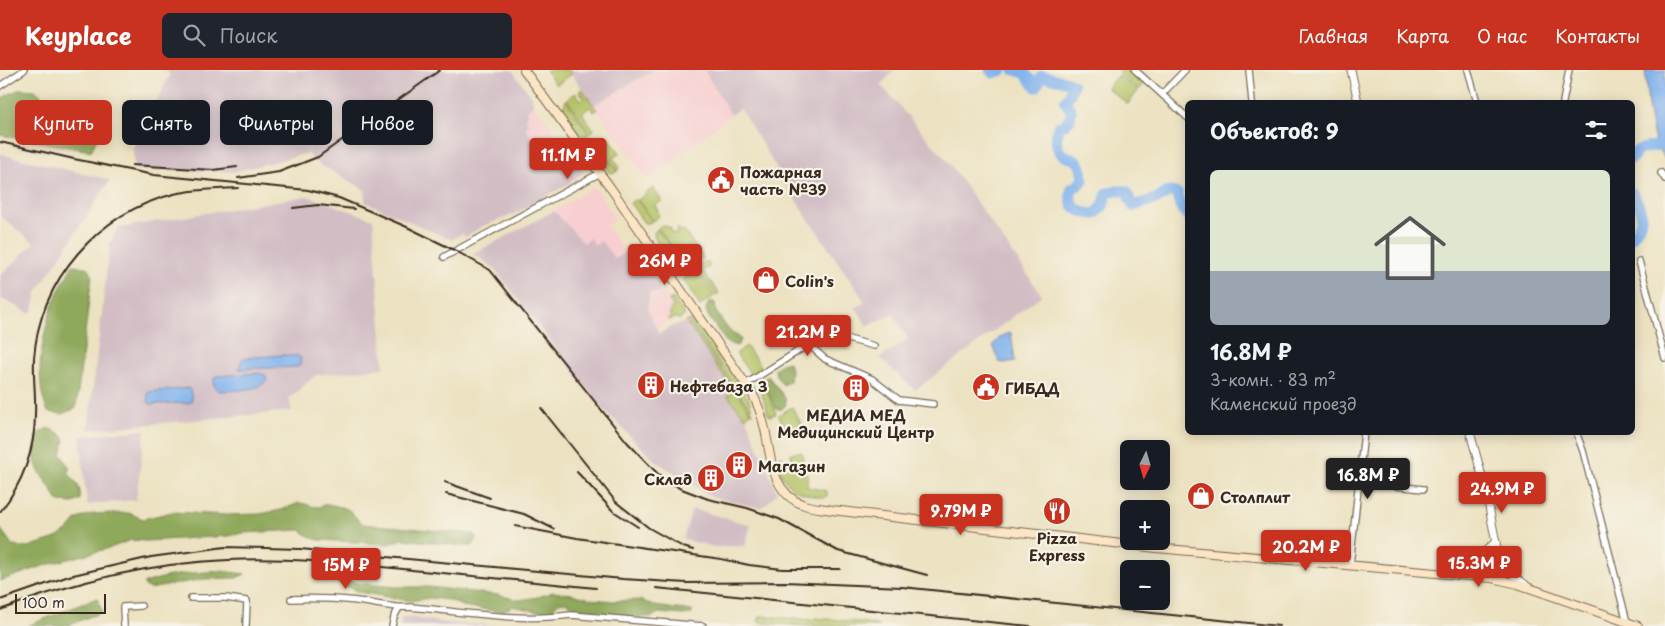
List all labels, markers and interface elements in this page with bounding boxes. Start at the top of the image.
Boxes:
search box [162,13,512,58]
text: Keyplace [25,17,132,53]
icon: search [180,21,208,49]
text: Поиск [220,21,277,49]
text: Главная [1299,22,1368,49]
text: Карта [1396,22,1449,49]
text: О нас [1477,22,1527,49]
text: Контакты [1555,22,1640,49]
chip: Купить [15,100,112,145]
chip: Снять [122,100,210,145]
chip: Фильтры [220,100,332,145]
chip: Новое [342,100,433,145]
text: Объектов: 9 [1210,114,1339,146]
icon: filters [1582,116,1610,144]
pin: 11.1M ₽ [522,138,614,180]
text: 11.1M ₽ [540,142,596,166]
place label: Пожарная часть №39 [740,160,827,200]
public building icon: Пожарная часть №39 [706,165,736,195]
icon: home [1365,203,1455,293]
pin: 26M ₽ [630,244,700,286]
text: 26M ₽ [639,248,691,272]
shop icon: Colin's [751,265,781,295]
place label: Colin's [785,269,834,292]
pin: 21.2M ₽ [762,314,854,357]
text: 21.2M ₽ [776,319,840,343]
text: 16.8M ₽ [1210,335,1292,367]
text: 3-комн. · 83 m² [1210,367,1336,391]
building icon: Нефтебаза 3 [636,370,666,400]
public building icon: ГИБДД [971,372,1001,402]
building icon: МЕДИА МЕД Медицинский Центр [841,373,871,403]
place label: Нефтебаза 3 [670,374,768,397]
place label: ГИБДД [1005,376,1060,399]
text: Каменский проезд [1210,391,1357,415]
place label: МЕДИА МЕД Медицинский Центр [778,403,934,443]
north arrow [1120,440,1170,490]
map controls [1120,440,1170,610]
building icon: Магазин [724,450,754,480]
place label: Магазин [758,454,825,477]
pin: 16.8M ₽ [1322,458,1414,500]
text: 16.8M ₽ [1337,462,1399,486]
building icon: Склад [696,463,726,493]
place label: Склад [644,467,692,490]
pin: 24.9M ₽ [1456,472,1548,514]
text: 24.9M ₽ [1470,476,1534,500]
shop icon: Столплит [1186,481,1216,511]
place label: Столплит [1220,485,1291,508]
pin: 9.79M ₽ [915,494,1007,536]
restaurant icon: Pizza Express [1042,496,1072,526]
text: 9.79M ₽ [931,498,991,522]
button: + [1120,500,1170,550]
place label: Pizza Express [1029,526,1085,566]
pin: 20.2M ₽ [1260,530,1352,572]
text: 20.2M ₽ [1272,534,1340,558]
pin: 15.3M ₽ [1433,546,1525,588]
pin: 15M ₽ [311,548,381,590]
text: 15.3M ₽ [1448,550,1510,574]
text: 15M ₽ [322,552,370,576]
button: − [1120,560,1170,610]
scale bar [15,591,106,614]
text: 100 m [22,592,65,613]

